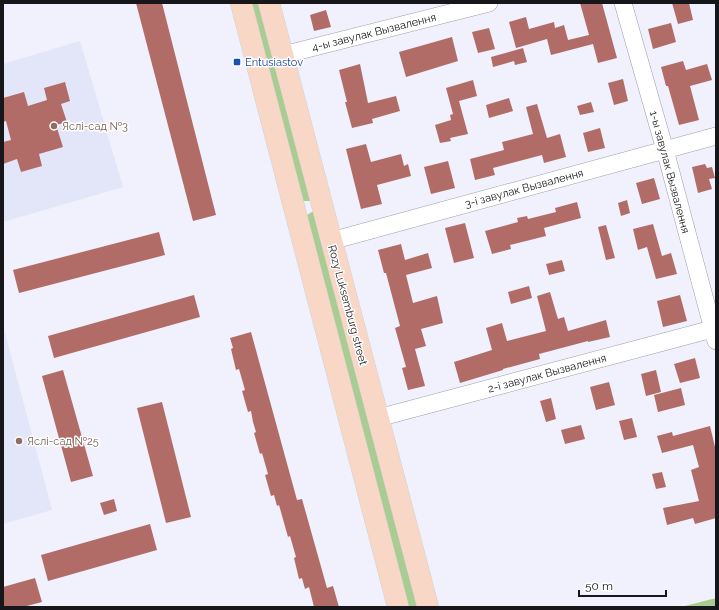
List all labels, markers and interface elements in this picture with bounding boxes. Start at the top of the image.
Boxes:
street label: 4-ы завулак Вызвалення [311,11,438,54]
place label: Entusiastov [245,56,303,69]
marker: Entusiastov [232,57,242,67]
street label: 1-ы завулак Вызвалення [647,110,692,235]
place label: Яслі-сад №3 [62,120,128,133]
marker: Яслі-сад №3 [49,121,59,131]
street label: 3-і завулак Вызвалення [463,166,585,211]
street label: Rozy Luksemburg street [325,244,370,367]
street label: 2-і завулак Вызвалення [486,351,608,396]
place label: Яслі-сад №25 [27,435,99,448]
marker: Яслі-сад №25 [14,436,24,446]
scale bar [579,572,666,598]
text: 50 m [585,579,613,593]

